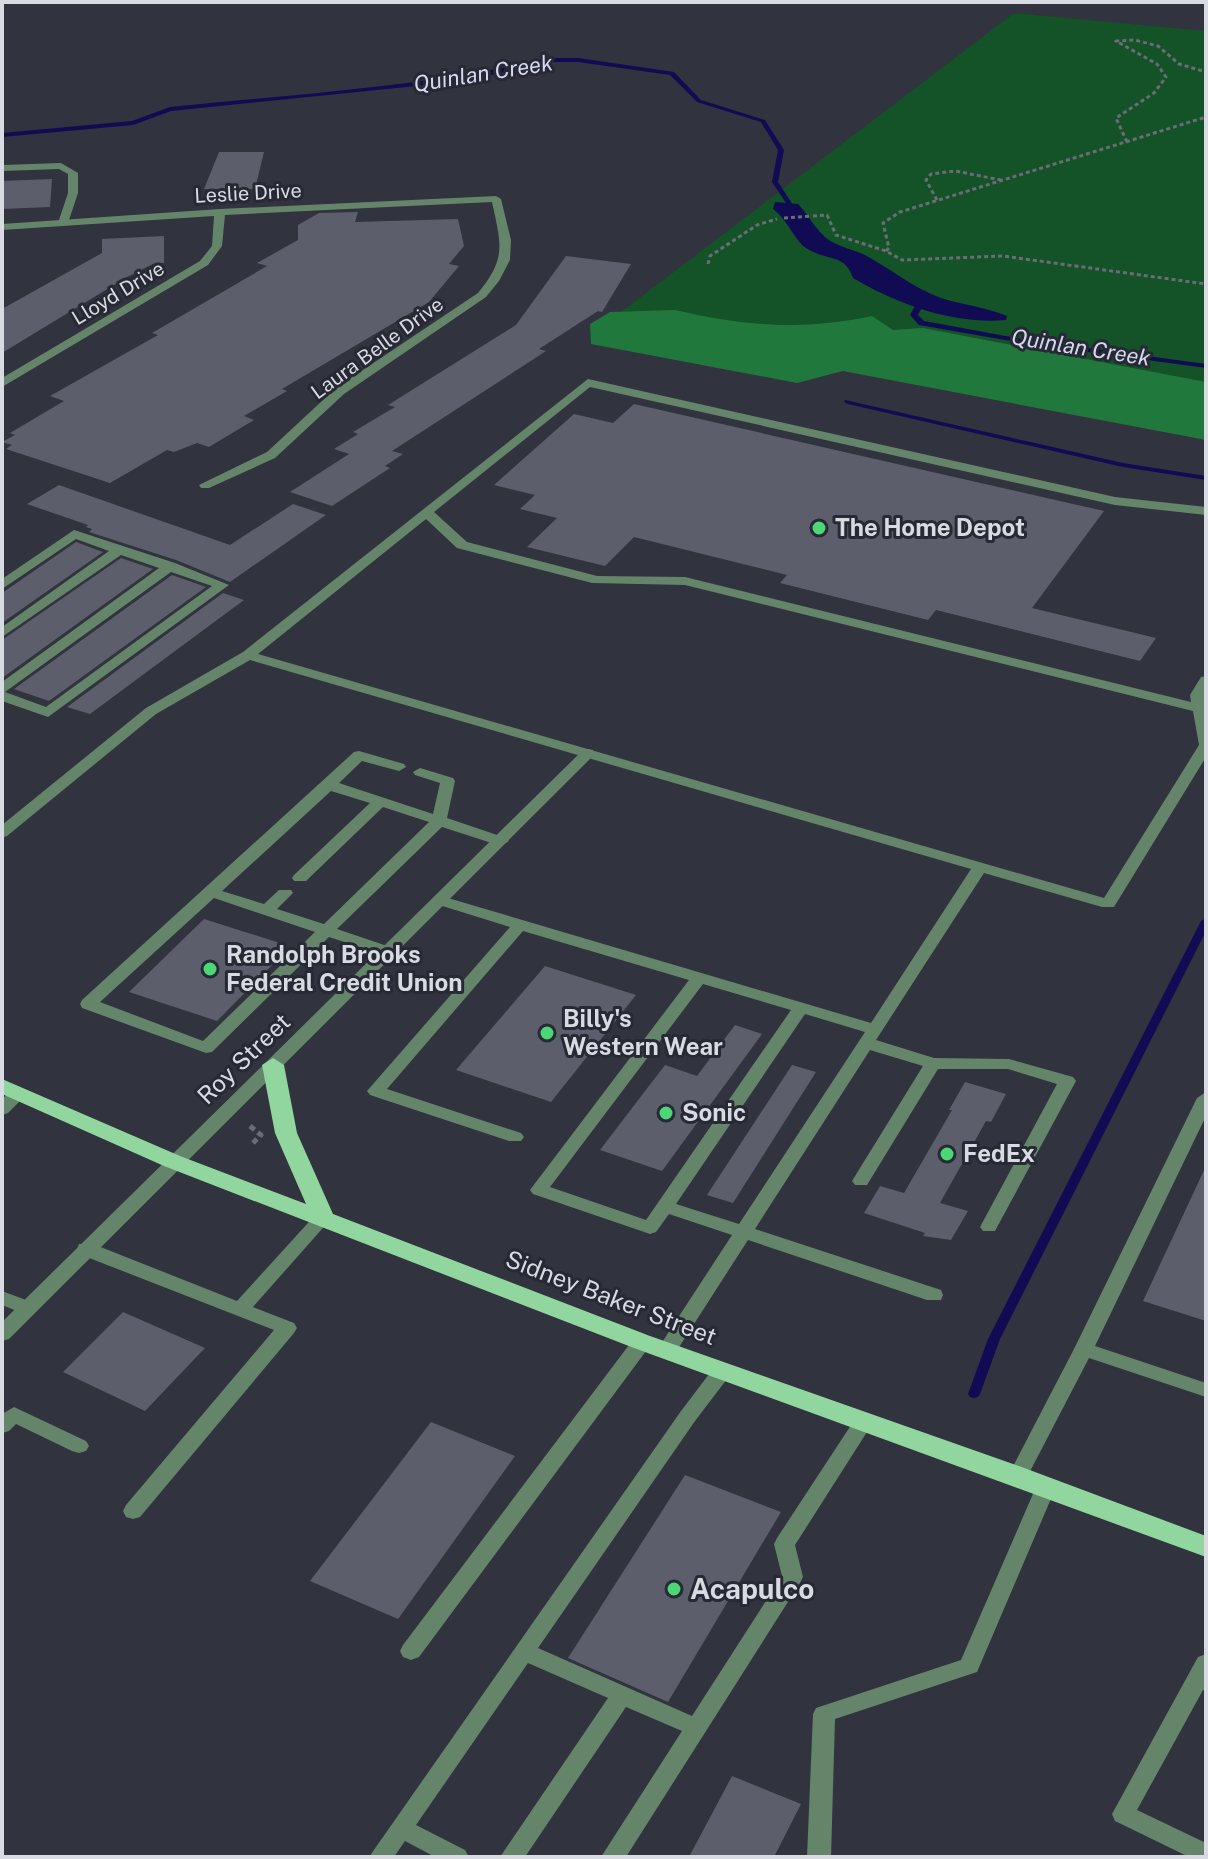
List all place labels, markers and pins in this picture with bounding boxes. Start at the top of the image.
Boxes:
place label: The Home Depot [835,513,1025,541]
marker: The Home Depot [810,519,828,537]
place label: Randolph Brooks Federal Credit Union [226,940,463,996]
marker: Randolph Brooks Federal Credit Union [201,960,219,978]
place label: Billy's Western Wear [563,1004,723,1060]
marker: Billy's Western Wear [538,1024,556,1042]
place label: Sonic [682,1098,746,1126]
marker: Sonic [657,1104,675,1122]
place label: FedEx [963,1139,1035,1167]
marker: FedEx [938,1145,956,1163]
place label: Acapulco [690,1572,814,1605]
marker: Acapulco [665,1580,683,1598]

